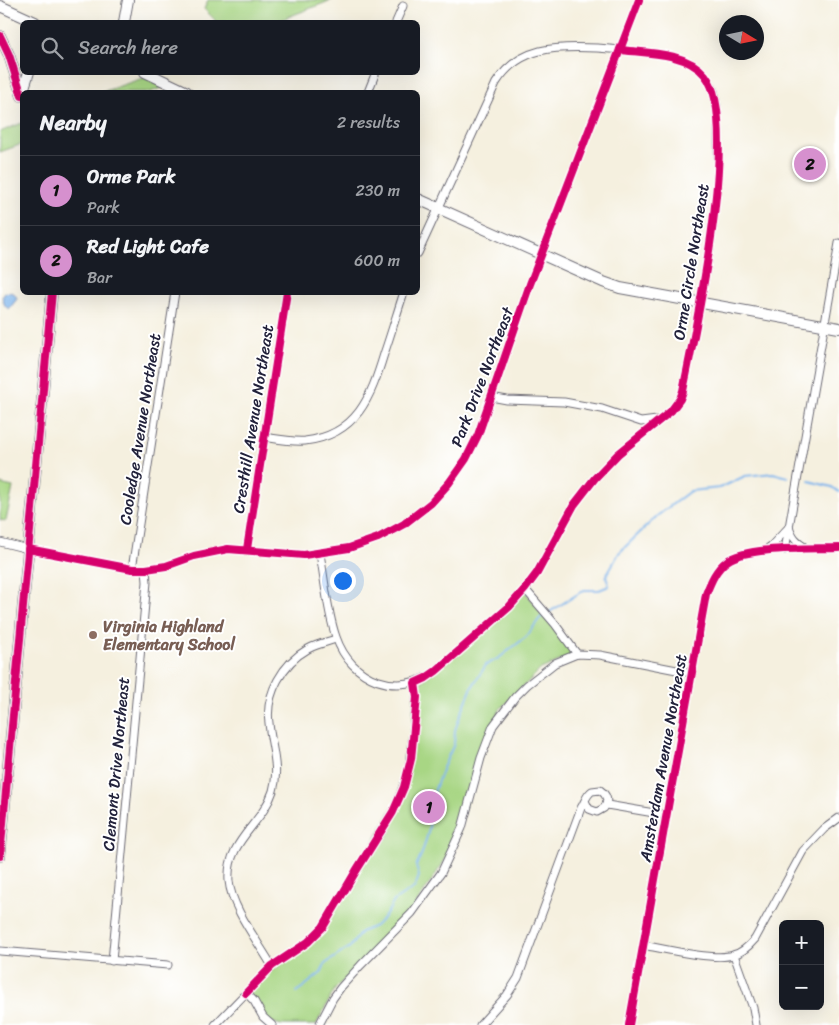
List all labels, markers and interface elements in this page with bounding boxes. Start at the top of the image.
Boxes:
north arrow [719,15,764,60]
search box [20,20,420,75]
text: Search here [78,31,178,64]
icon: search [38,34,66,62]
text: Nearby [40,104,106,142]
text: 2 results [337,108,400,137]
pin: 2 [794,145,826,183]
text: Orme Park [87,160,175,193]
text: 1 [53,176,59,205]
text: 230 m [355,176,400,205]
street label: Orme Circle Northeast [664,182,718,342]
text: Park [87,193,120,222]
text: Red Light Cafe [87,230,209,263]
text: 2 [51,246,61,275]
text: 600 m [354,246,400,275]
text: Bar [87,263,112,292]
street label: Park Drive Northeast [442,302,522,451]
street label: Cresthill Avenue Northeast [224,323,282,515]
street label: Cooledge Avenue Northeast [111,331,169,527]
your location [330,568,356,594]
place label: Virginia Highland Elementary School [103,612,236,659]
marker: Virginia Highland Elementary School [87,629,99,641]
street label: Amsterdam Avenue Northeast [630,652,696,865]
street label: Clemont Drive Northeast [94,676,138,852]
pin: 1 [413,788,445,826]
map controls [779,920,824,1010]
button: + [779,920,824,965]
button: − [779,965,824,1010]

